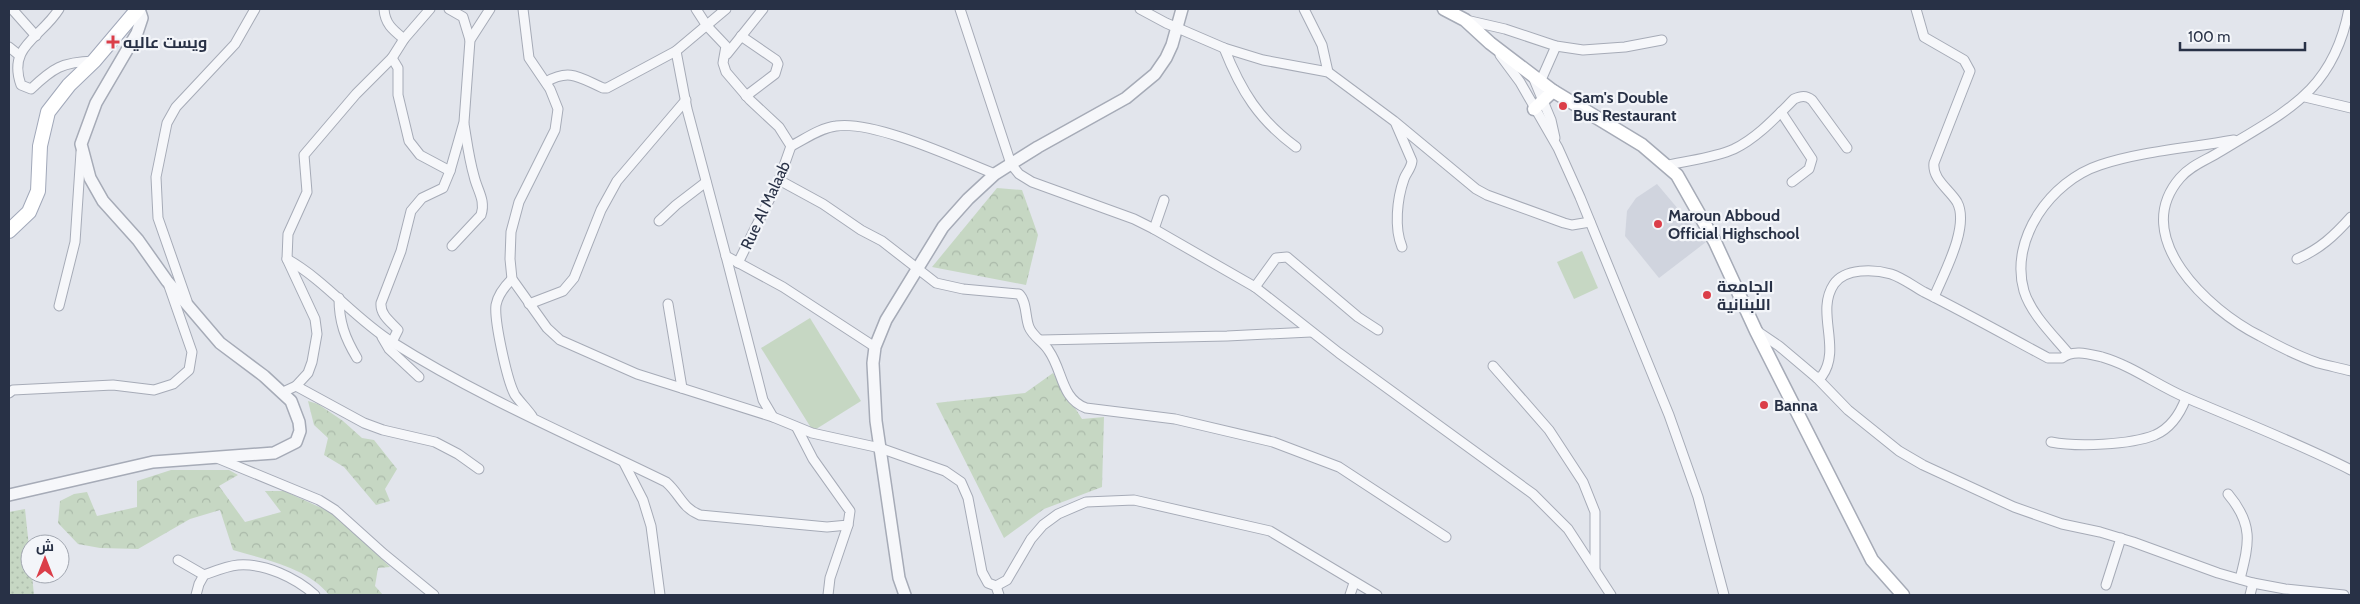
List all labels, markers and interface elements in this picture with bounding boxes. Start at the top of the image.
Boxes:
scale bar [2180,20,2305,52]
text: 100 m [2188,28,2230,46]
place label: ويست عاليه [123,33,207,52]
marker: ويست عاليه [107,36,119,48]
place label: Sam's Double Bus Restaurant [1573,88,1677,125]
marker: Sam's Double Bus Restaurant [1557,100,1569,112]
street label: Rue Al Malaab [737,158,794,252]
place label: Maroun Abboud Official Highschool [1668,206,1799,243]
marker: Maroun Abboud Official Highschool [1652,218,1664,230]
place label: الجامعة اللبنانية [1717,277,1774,314]
marker: الجامعة اللبنانية [1701,289,1713,301]
place label: Banna [1774,396,1818,415]
marker: Banna [1758,399,1770,411]
north arrow [20,534,70,584]
text: ش [36,537,54,555]

